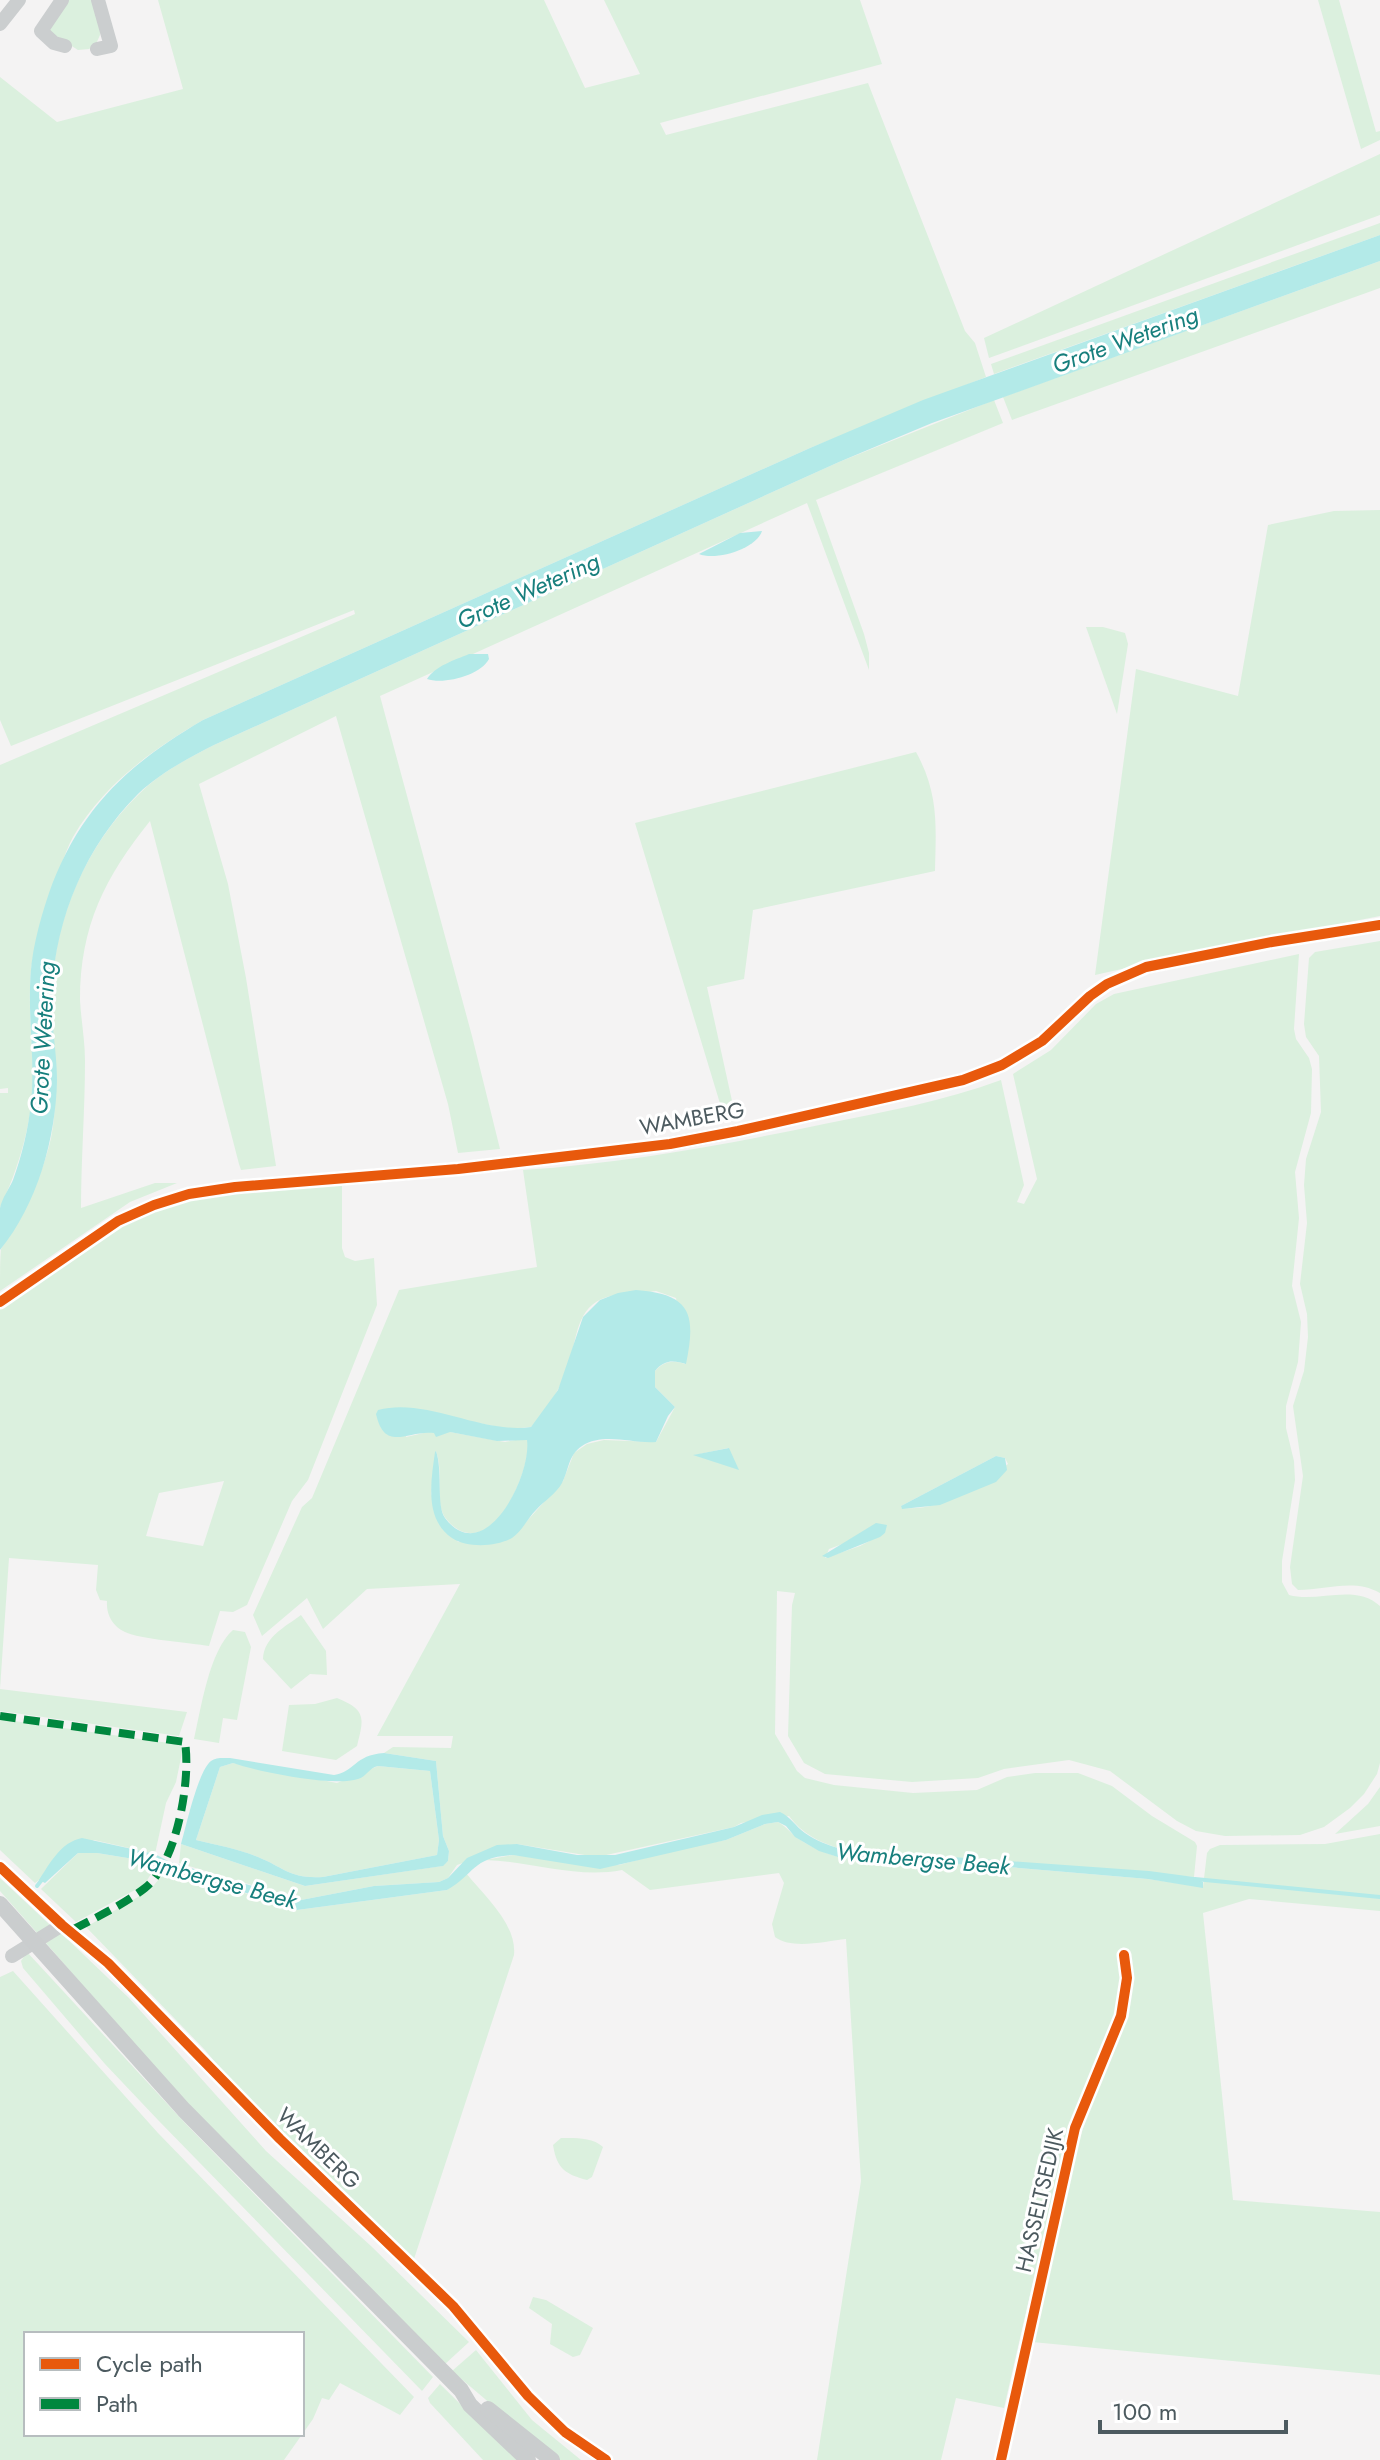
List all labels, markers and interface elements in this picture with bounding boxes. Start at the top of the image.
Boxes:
water label: Grote Wetering [1047,297,1203,382]
water label: Grote Wetering [451,543,605,638]
water label: Grote Wetering [21,960,64,1116]
street label: WAMBERG [637,1093,747,1143]
water label: Wambergse Beek [835,1833,1013,1884]
water label: Wambergse Beek [123,1839,302,1918]
street label: WAMBERG [270,2100,368,2196]
street label: HASSELTSEDIJK [1007,2124,1071,2275]
legend [24,2332,304,2436]
text: Cycle path [96,2346,203,2381]
scale bar [1100,2384,1286,2434]
text: Path [96,2386,138,2421]
text: 100 m [1112,2394,1178,2429]

